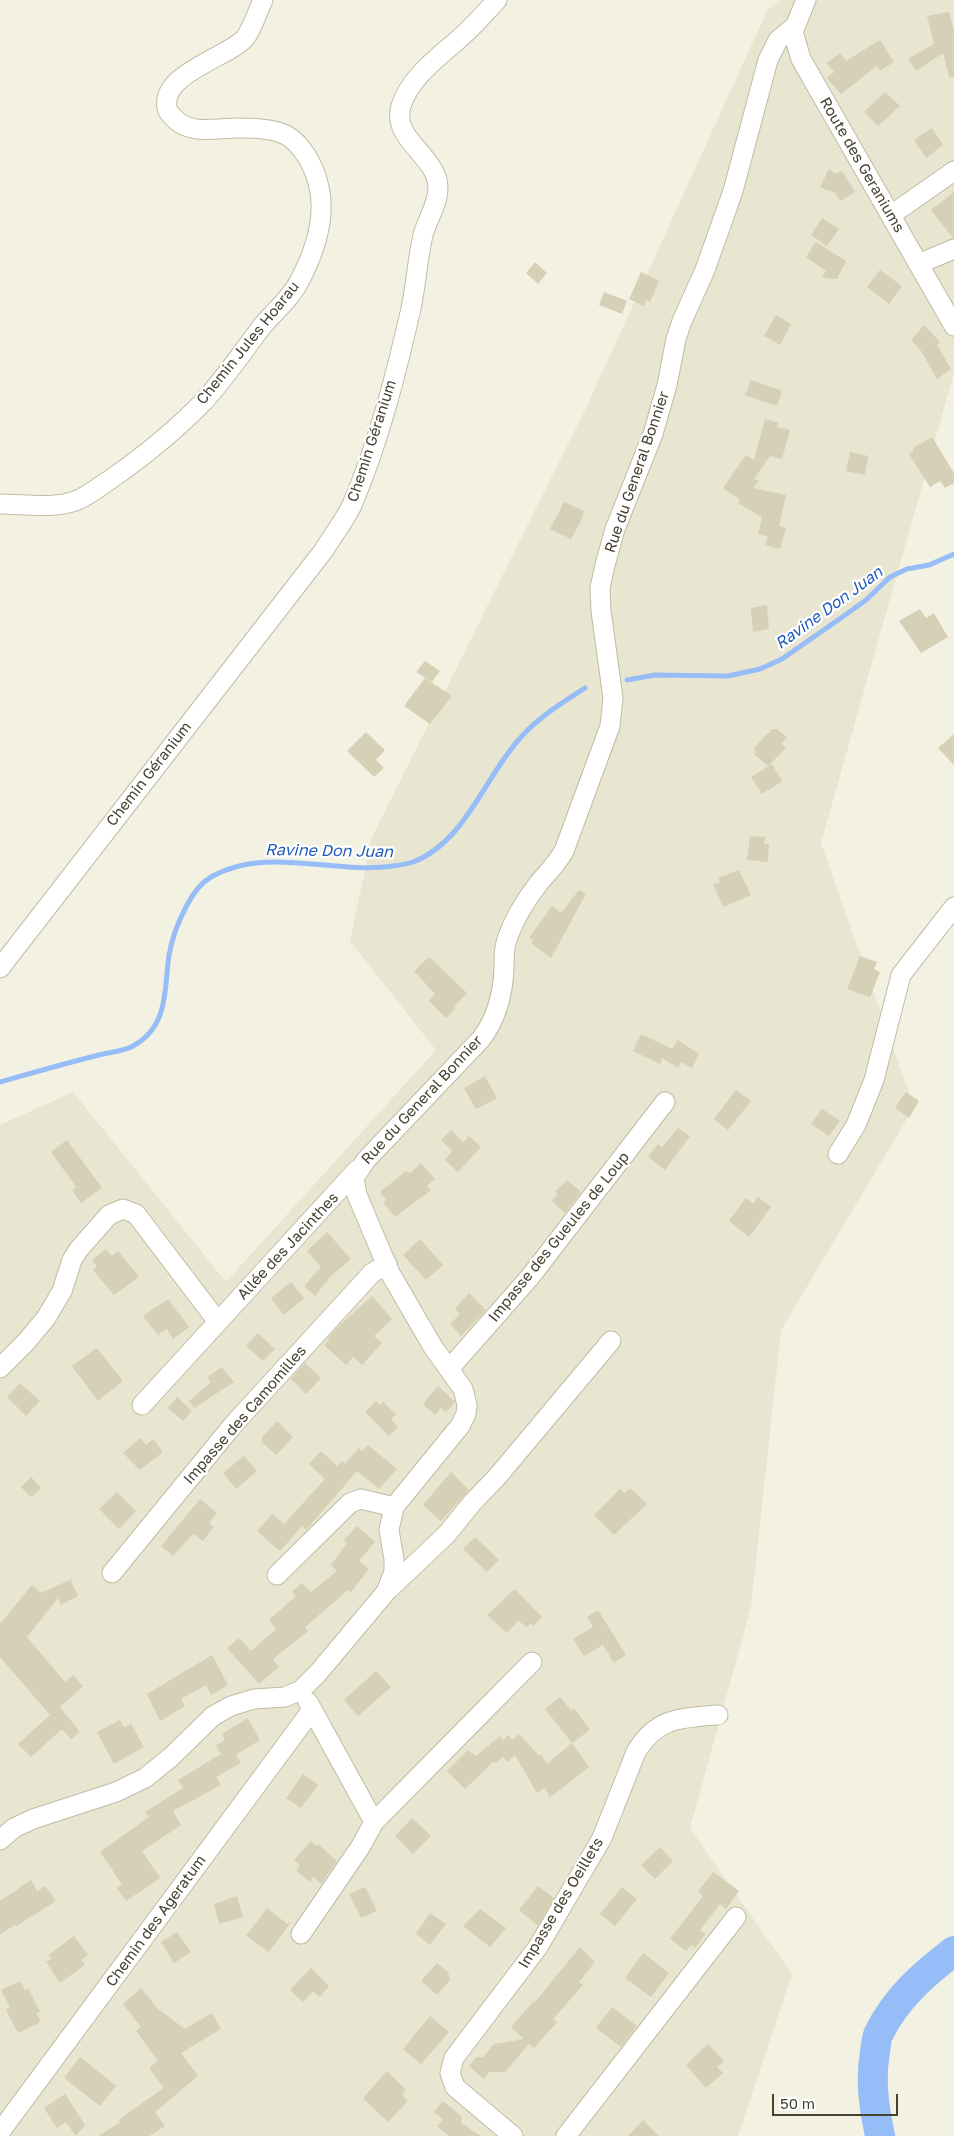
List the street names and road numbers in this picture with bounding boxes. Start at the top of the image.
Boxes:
street label: Route des Geraniums [816,94,908,236]
street label: Chemin Jules Hoarau [193,278,303,408]
street label: Chemin Géranium [344,378,400,504]
street label: Rue du General Bonnier [601,389,673,555]
street label: Chemin Géranium [103,718,195,830]
street label: Rue du General Bonnier [358,1032,486,1168]
street label: Impasse des Gueules de Loup [485,1148,633,1326]
street label: Allée des Jacinthes [234,1189,342,1303]
street label: Impasse des Camomilles [180,1342,310,1488]
street label: Impasse des Oeillets [515,1834,607,1972]
street label: Chemin des Ageratum [102,1852,210,1990]

